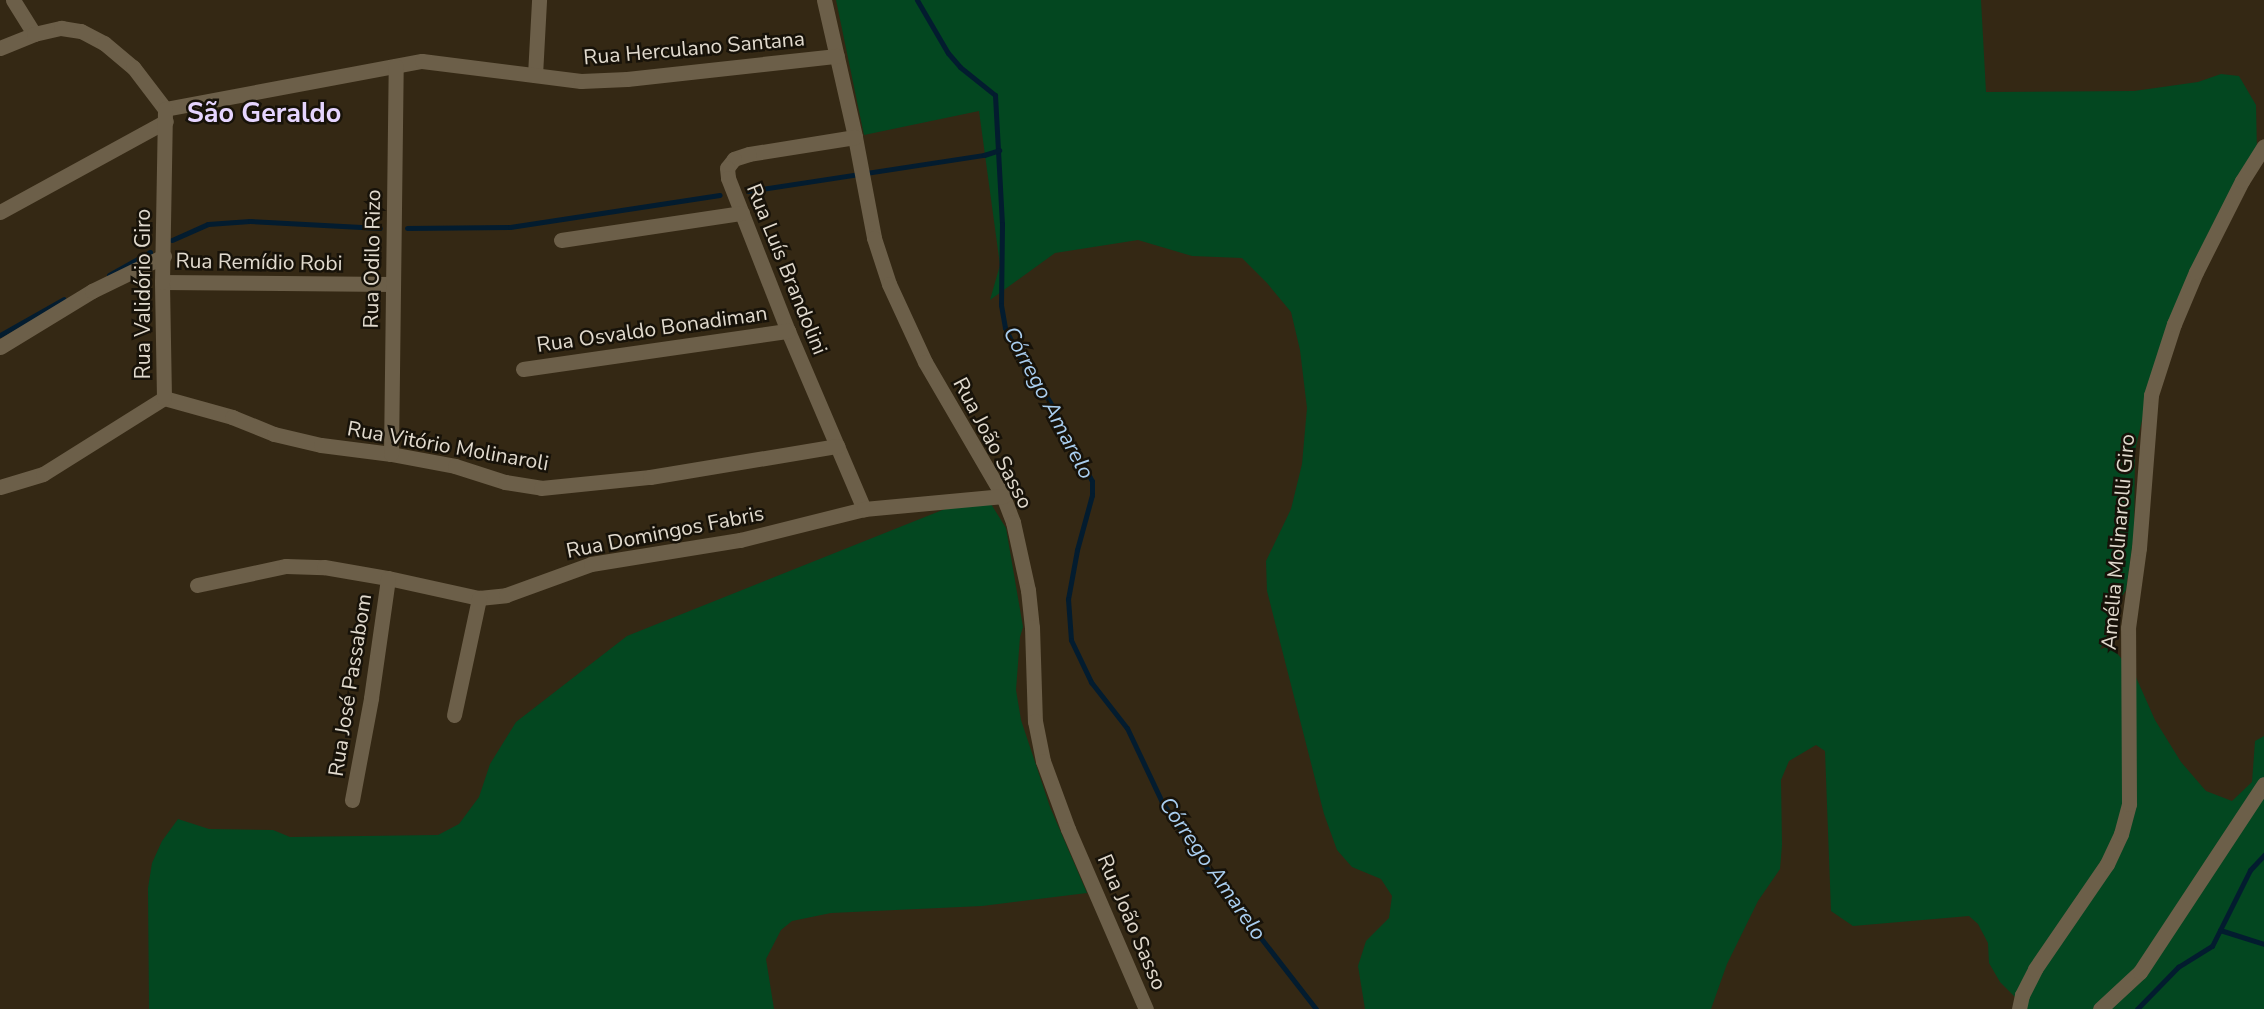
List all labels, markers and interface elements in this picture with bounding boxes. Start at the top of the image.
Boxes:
street label: Rua Herculano Santana [582,26,806,70]
district label: São Geraldo [187,98,341,130]
street label: Rua Luís Brandolini [741,180,833,358]
street label: Rua Odilo Rizo [358,189,386,329]
street label: Rua Validório Giro [130,209,156,379]
street label: Rua Remídio Robi [175,248,343,276]
street label: Rua Osvaldo Bonadiman [535,300,769,358]
water label: Córrego Amarelo [997,322,1099,484]
street label: Rua João Sasso [948,373,1038,513]
street label: Rua Vitório Molinaroli [345,416,551,476]
street label: Amélia Molinarolli Giro [2096,433,2140,651]
street label: Rua Domingos Fabris [564,500,766,564]
street label: Rua José Passabom [323,592,377,778]
water label: Córrego Amarelo [1153,792,1271,946]
street label: Rua João Sasso [1092,850,1172,994]

